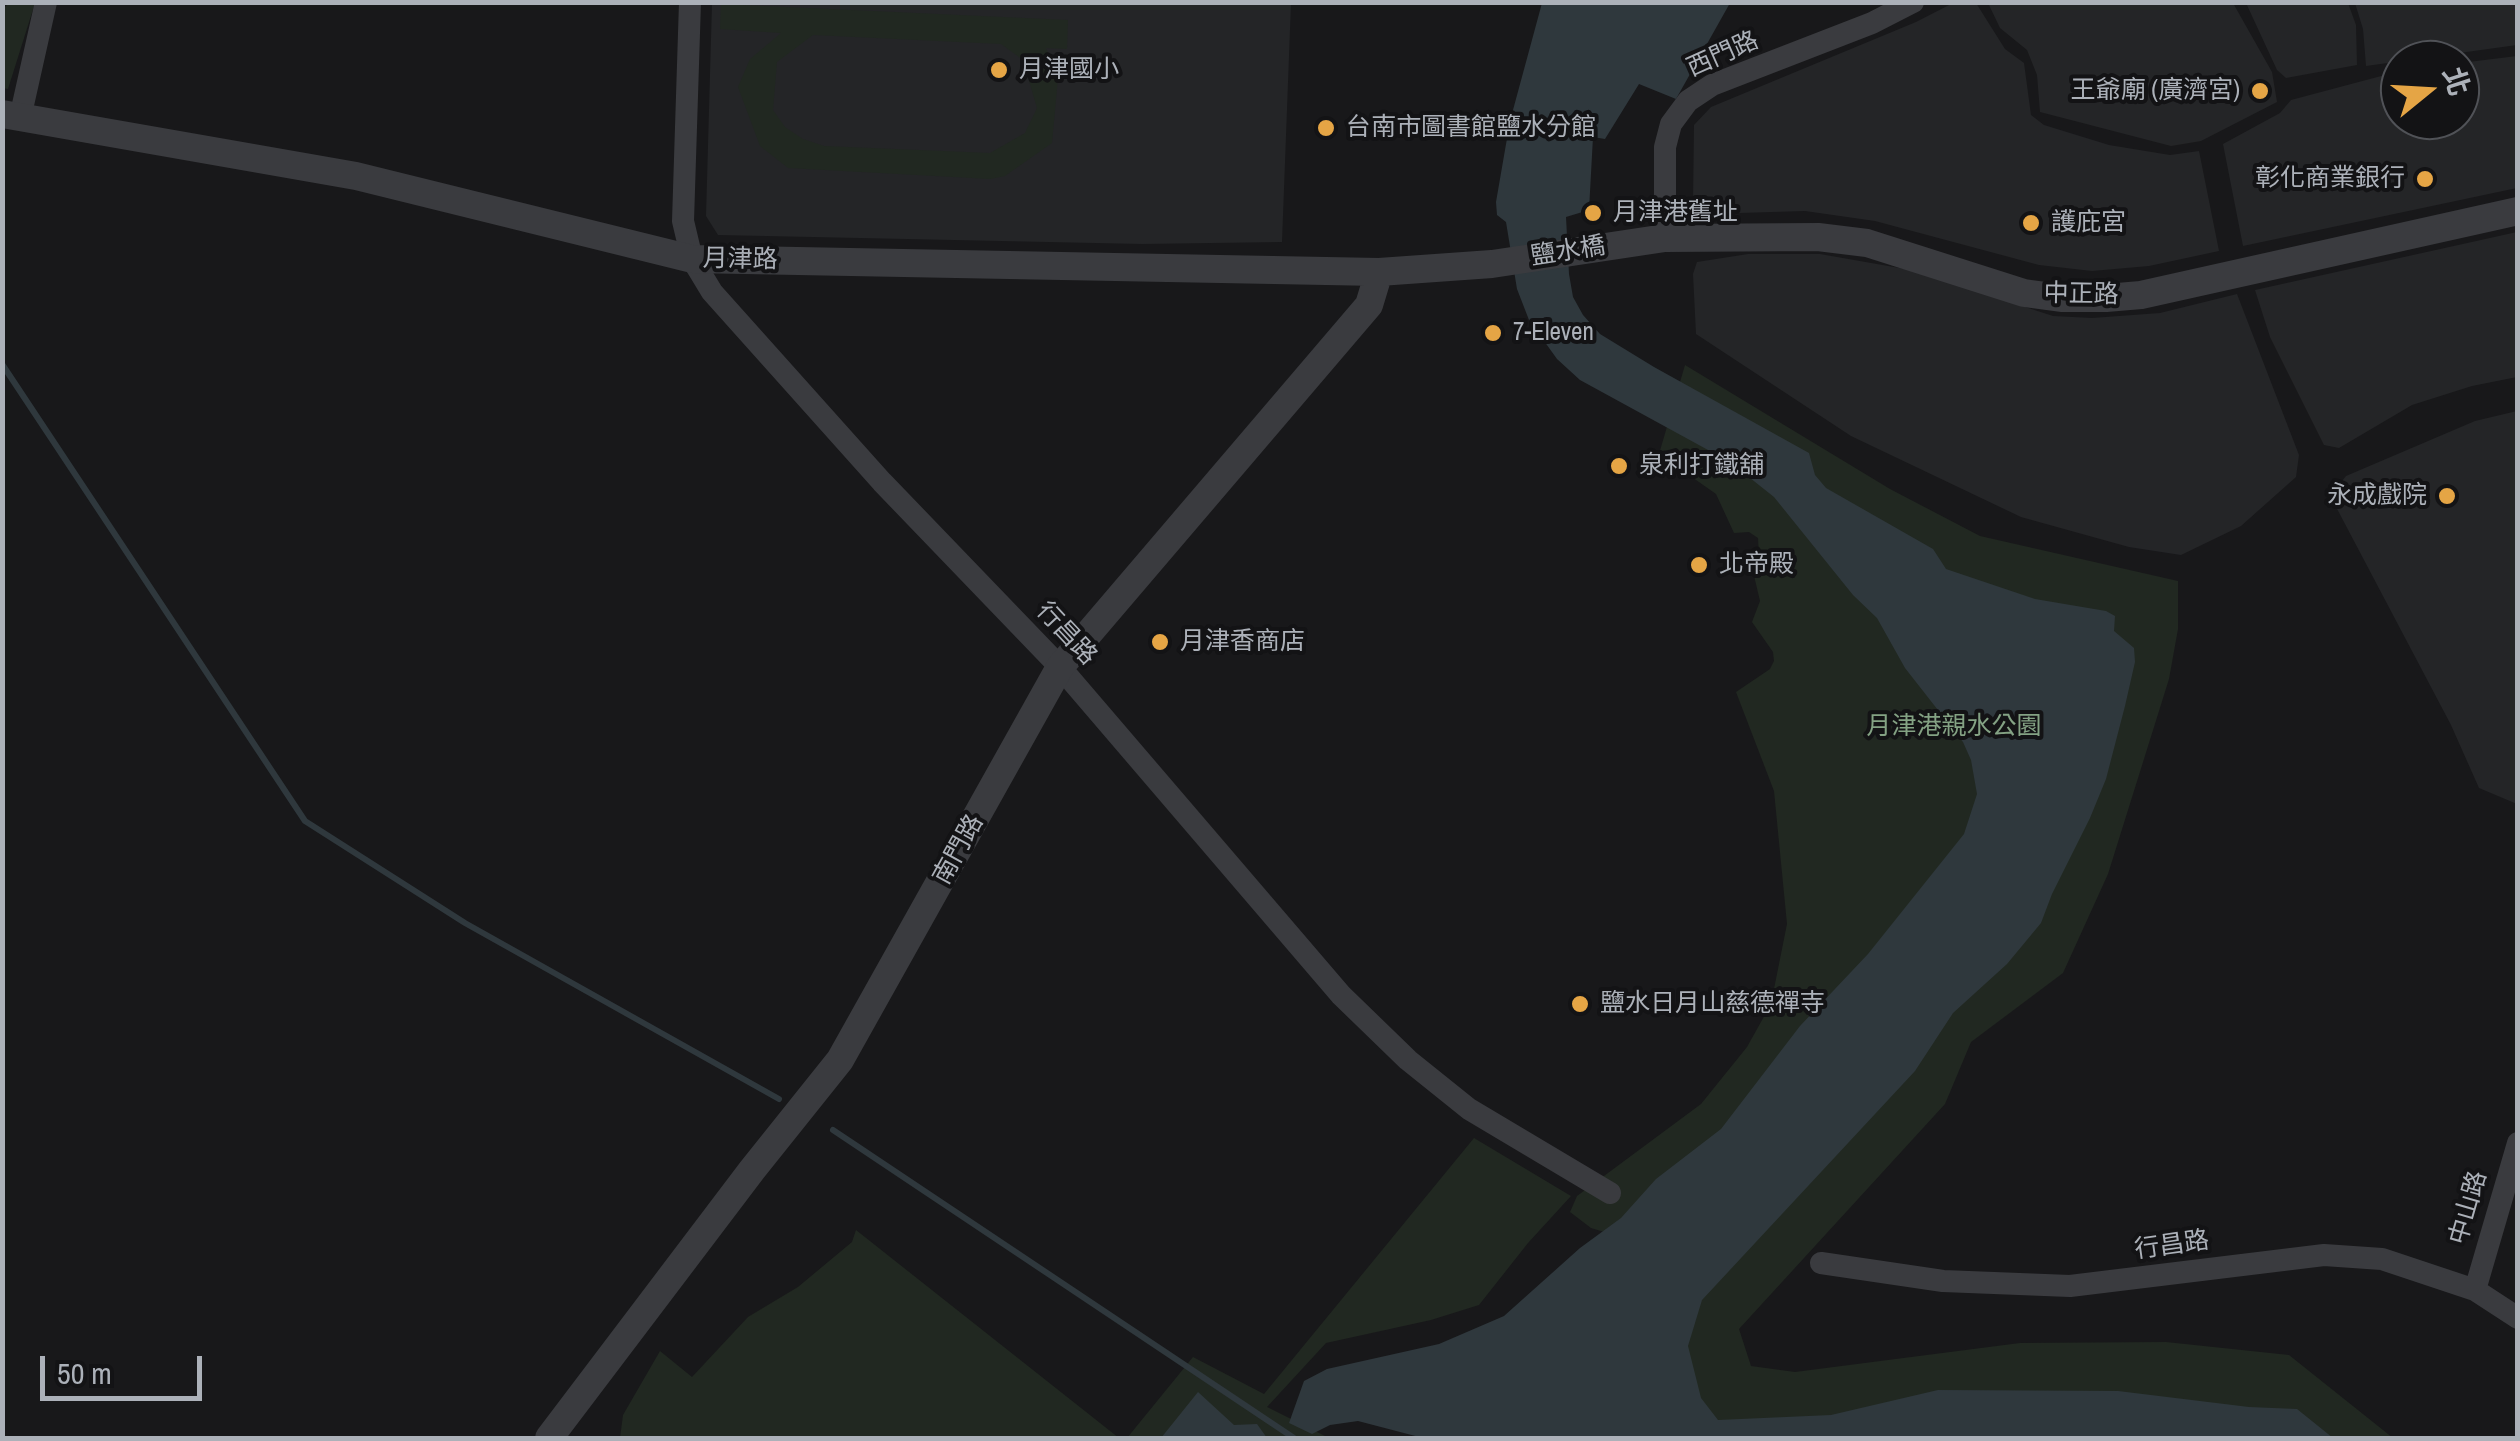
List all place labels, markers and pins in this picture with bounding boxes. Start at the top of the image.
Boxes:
place label: 月津國小 [1019,55,1119,85]
marker: 月津國小 [988,59,1010,81]
place label: 王爺廟 (廣濟宮) [2071,76,2240,106]
marker: 王爺廟 (廣濟宮) [2249,80,2271,102]
place label: 台南市圖書館鹽水分館 [1346,113,1596,143]
marker: 台南市圖書館鹽水分館 [1315,117,1337,139]
place label: 彰化商業銀行 [2255,164,2405,194]
marker: 彰化商業銀行 [2414,168,2436,190]
place label: 月津港舊址 [1613,198,1738,228]
marker: 月津港舊址 [1582,202,1604,224]
place label: 護庇宮 [2051,208,2126,238]
marker: 護庇宮 [2020,212,2042,234]
place label: 7-Eleven [1513,318,1594,348]
marker: 7-Eleven [1482,322,1504,344]
place label: 泉利打鐵舖 [1639,451,1764,481]
marker: 泉利打鐵舖 [1608,455,1630,477]
place label: 永成戲院 [2327,481,2427,511]
marker: 永成戲院 [2436,485,2458,507]
place label: 北帝殿 [1719,550,1794,580]
marker: 北帝殿 [1688,554,1710,576]
place label: 月津香商店 [1180,627,1305,657]
marker: 月津香商店 [1149,631,1171,653]
place label: 鹽水日月山慈德禪寺 [1600,989,1825,1019]
marker: 鹽水日月山慈德禪寺 [1569,993,1591,1015]

